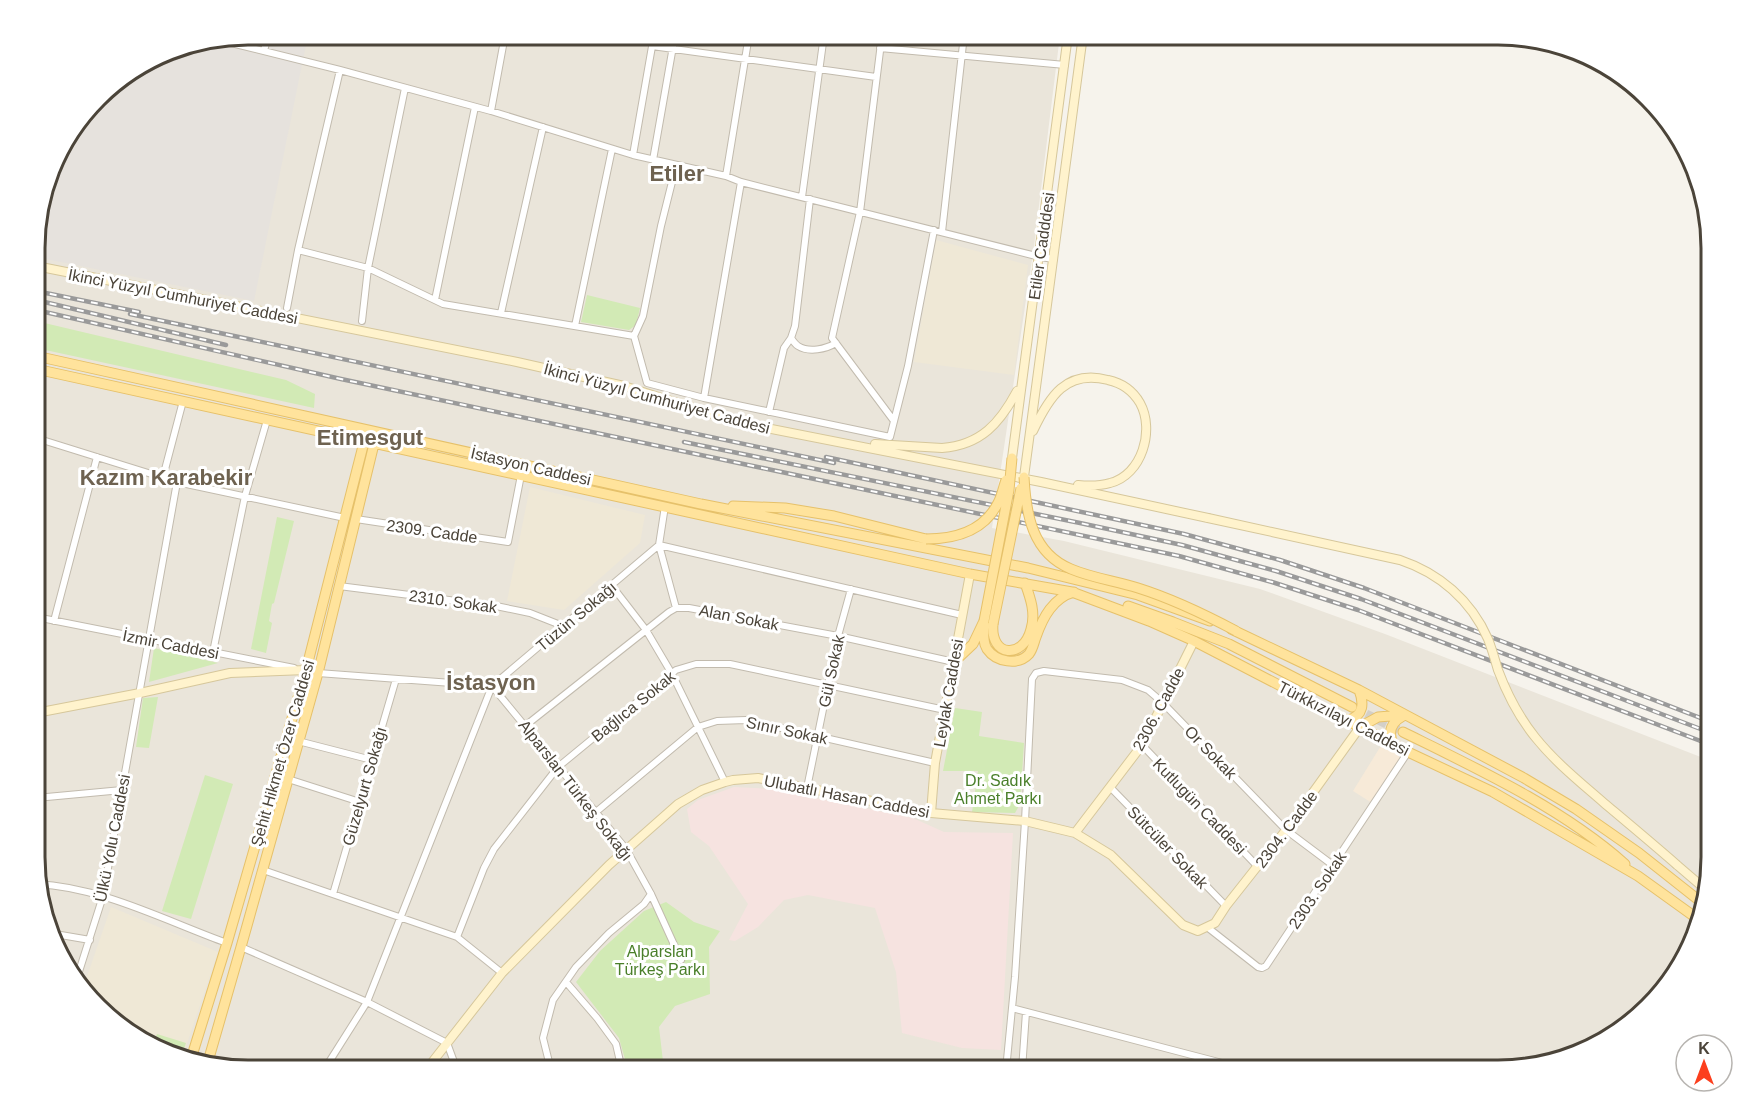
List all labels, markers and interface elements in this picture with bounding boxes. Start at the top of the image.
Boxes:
district label: Etiler [649,161,705,186]
street label: Etiler Cadddesi [1026,191,1057,301]
street label: İkinci Yüzyıl Cumhuriyet Caddesi [67,265,299,327]
street label: İkinci Yüzyıl Cumhuriyet Caddesi [542,359,772,437]
district label: Etimesgut [317,425,424,450]
street label: İstasyon Caddesi [469,443,593,489]
district label: Kazım Karabekir [80,465,253,490]
street label: 2309. Cadde [385,517,479,546]
street label: Tüzün Sokağı [533,578,620,655]
street label: 2310. Sokak [408,587,499,616]
street label: Alan Sokak [698,601,781,634]
street label: İzmir Caddesi [121,626,221,662]
street label: Gül Sokak [816,632,848,709]
street label: Leylak Caddesi [931,638,966,748]
street label: Şehit Hikmet Özer Caddesi [248,658,317,848]
street label: 2306. Cadde [1129,665,1188,754]
street label: Bağlıca Sokak [588,667,679,745]
district label: İstasyon [446,670,536,695]
street label: Türkkızılayı Caddesi [1275,678,1412,759]
street label: Sınır Sokak [745,714,830,748]
street label: Alparslan Türkeş Sokağı [515,717,636,864]
street label: Or Sokak [1181,722,1241,783]
street label: Güzelyurt Sokağı [339,725,390,847]
street label: Kutlugün Caddesi [1150,755,1250,858]
street label: Ulubatlı Hasan Caddesi [763,772,931,821]
park label: Dr. Sadık Ahmet Parkı [954,772,1042,807]
street label: Ülkü Yolu Caddesi [92,773,133,903]
street label: 2304. Cadde [1252,788,1321,871]
street label: Sütcüler Sokak [1124,803,1212,893]
street label: 2303. Sokak [1285,848,1350,932]
park label: Alparslan Türkeş Parkı [615,943,705,978]
north arrow [1674,1033,1734,1093]
text: K [1698,1040,1710,1057]

